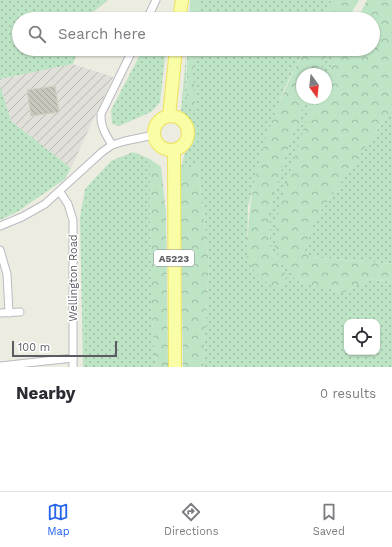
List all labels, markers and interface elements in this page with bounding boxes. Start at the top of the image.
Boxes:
search box [12,12,380,56]
icon: search [26,23,48,45]
text: Search here [58,25,146,43]
north arrow [296,68,332,104]
street label: Wellington Road [67,234,80,322]
road number: A5223 [154,250,194,266]
map controls [344,319,380,355]
button: locate [344,319,380,355]
scale bar [12,339,117,358]
text: 100 m [18,341,50,354]
text: Nearby [16,383,75,403]
text: 0 results [320,386,376,401]
tab: Map [47,501,70,538]
tab: Directions [164,501,218,538]
tab: Saved [313,501,345,538]

